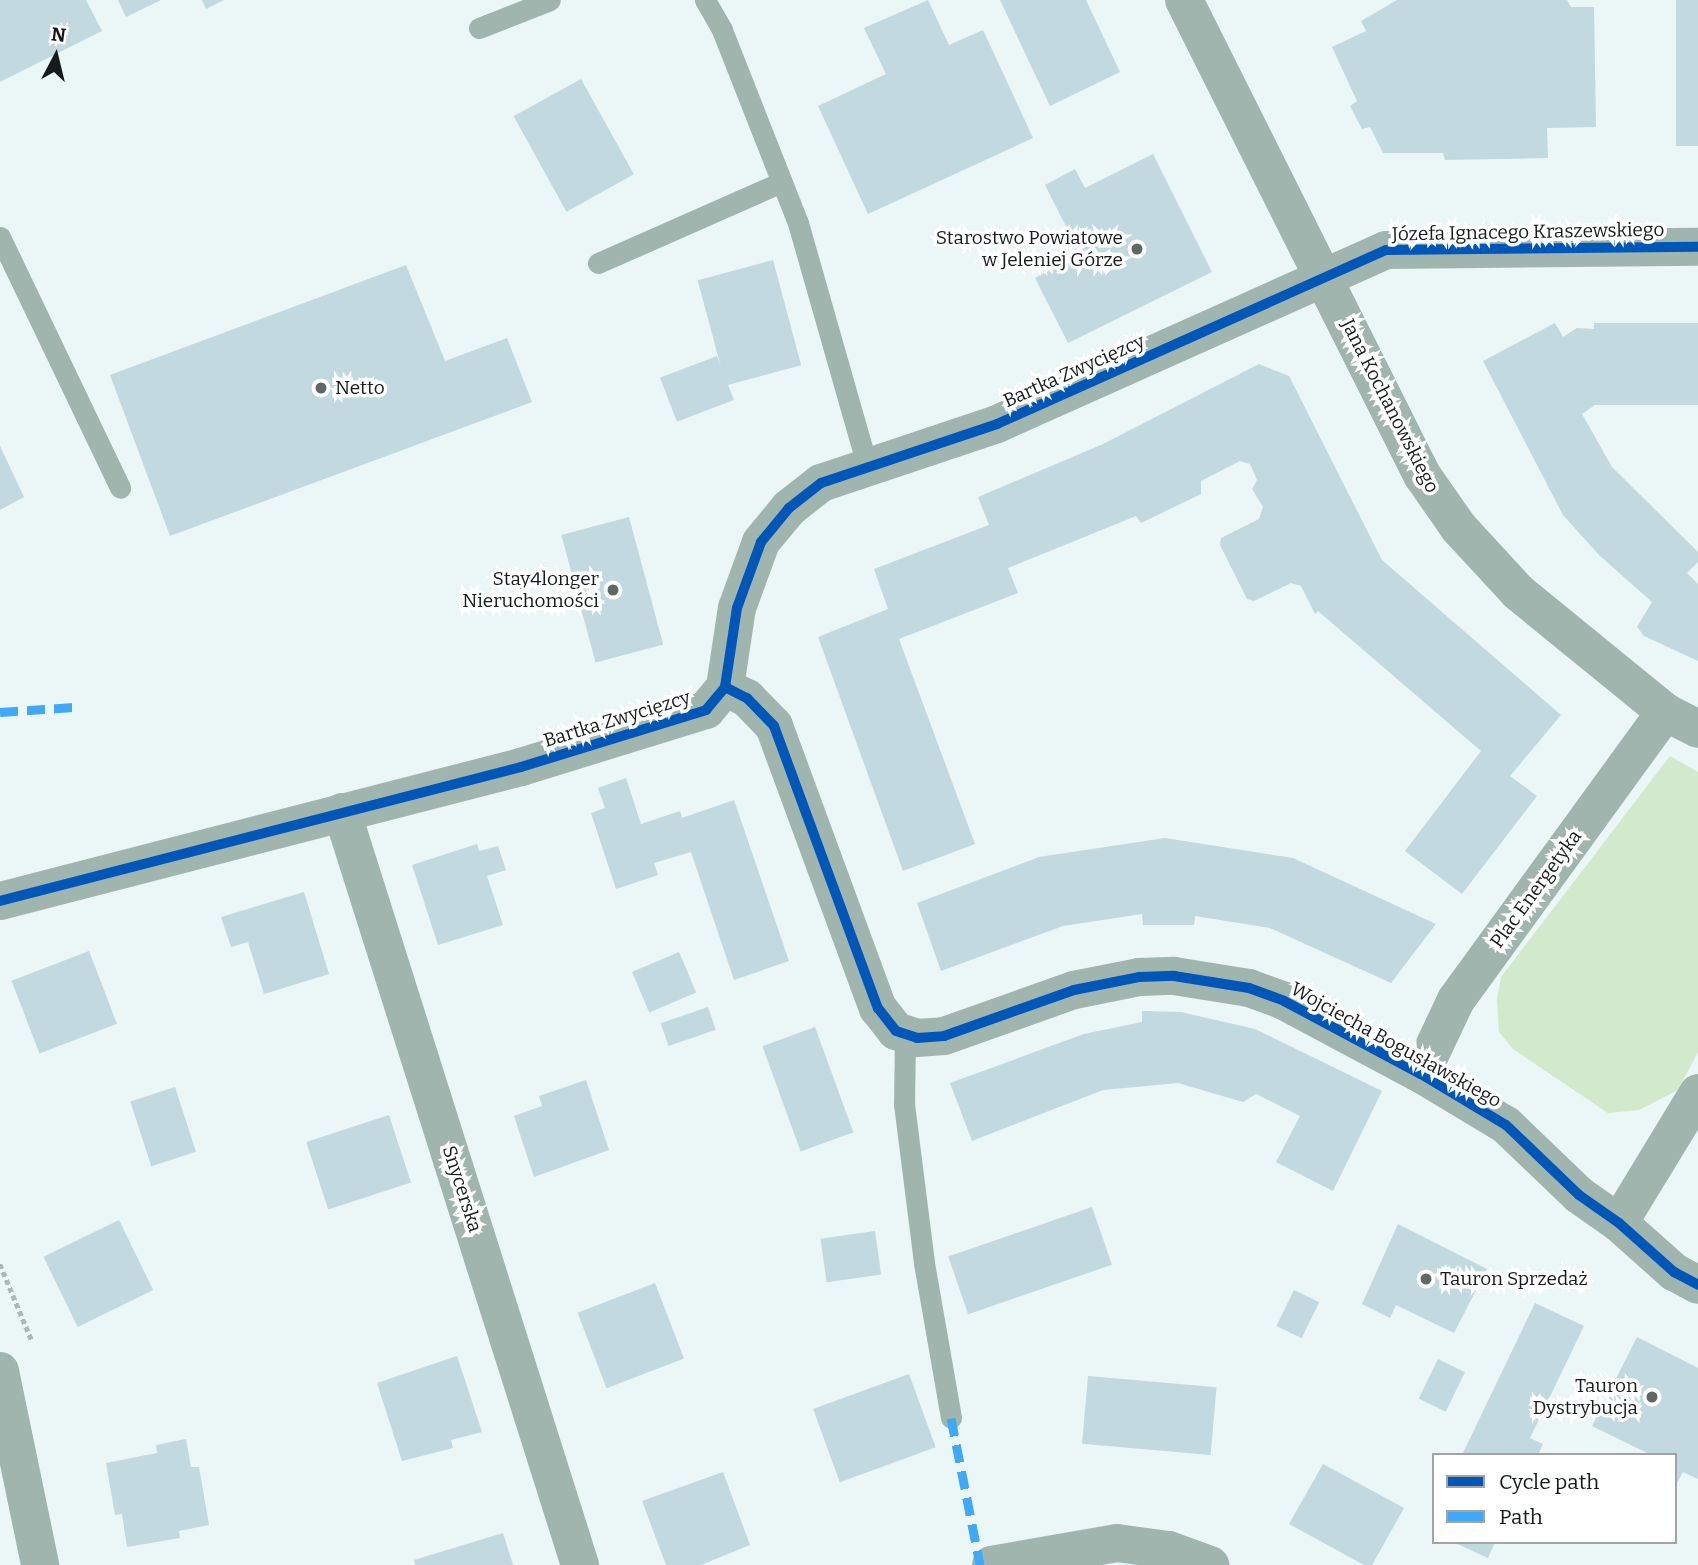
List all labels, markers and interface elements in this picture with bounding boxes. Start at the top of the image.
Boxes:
north arrow [21,21,91,91]
text: N [50,22,67,47]
street label: Józefa Ignacego Kraszewskiego [1392,218,1664,246]
place label: Starostwo Powiatowe w Jeleniej Górze [936,227,1123,271]
marker: Starostwo Powiatowe w Jeleniej Górze [1129,241,1145,257]
street label: Jana Kochanowskiego [1336,315,1444,497]
street label: Bartka Zwycięzcy [1000,330,1148,412]
place label: Netto [335,377,385,399]
marker: Netto [313,380,329,396]
place label: Stay4longer Nieruchomości [462,568,599,612]
marker: Stay4longer Nieruchomości [605,582,621,598]
street label: Bartka Zwycięzcy [541,686,693,752]
street label: Plac Energetyka [1486,826,1586,952]
street label: Wojciecha Bogusławskiego [1287,977,1505,1113]
street label: Snycerska [437,1143,487,1235]
place label: Tauron Sprzedaż [1440,1268,1588,1290]
marker: Tauron Sprzedaż [1418,1271,1434,1287]
place label: Tauron Dystrybucja [1533,1375,1638,1419]
marker: Tauron Dystrybucja [1644,1389,1660,1405]
legend [1432,1453,1677,1544]
text: Cycle path [1499,1469,1599,1495]
text: Path [1499,1504,1543,1530]

